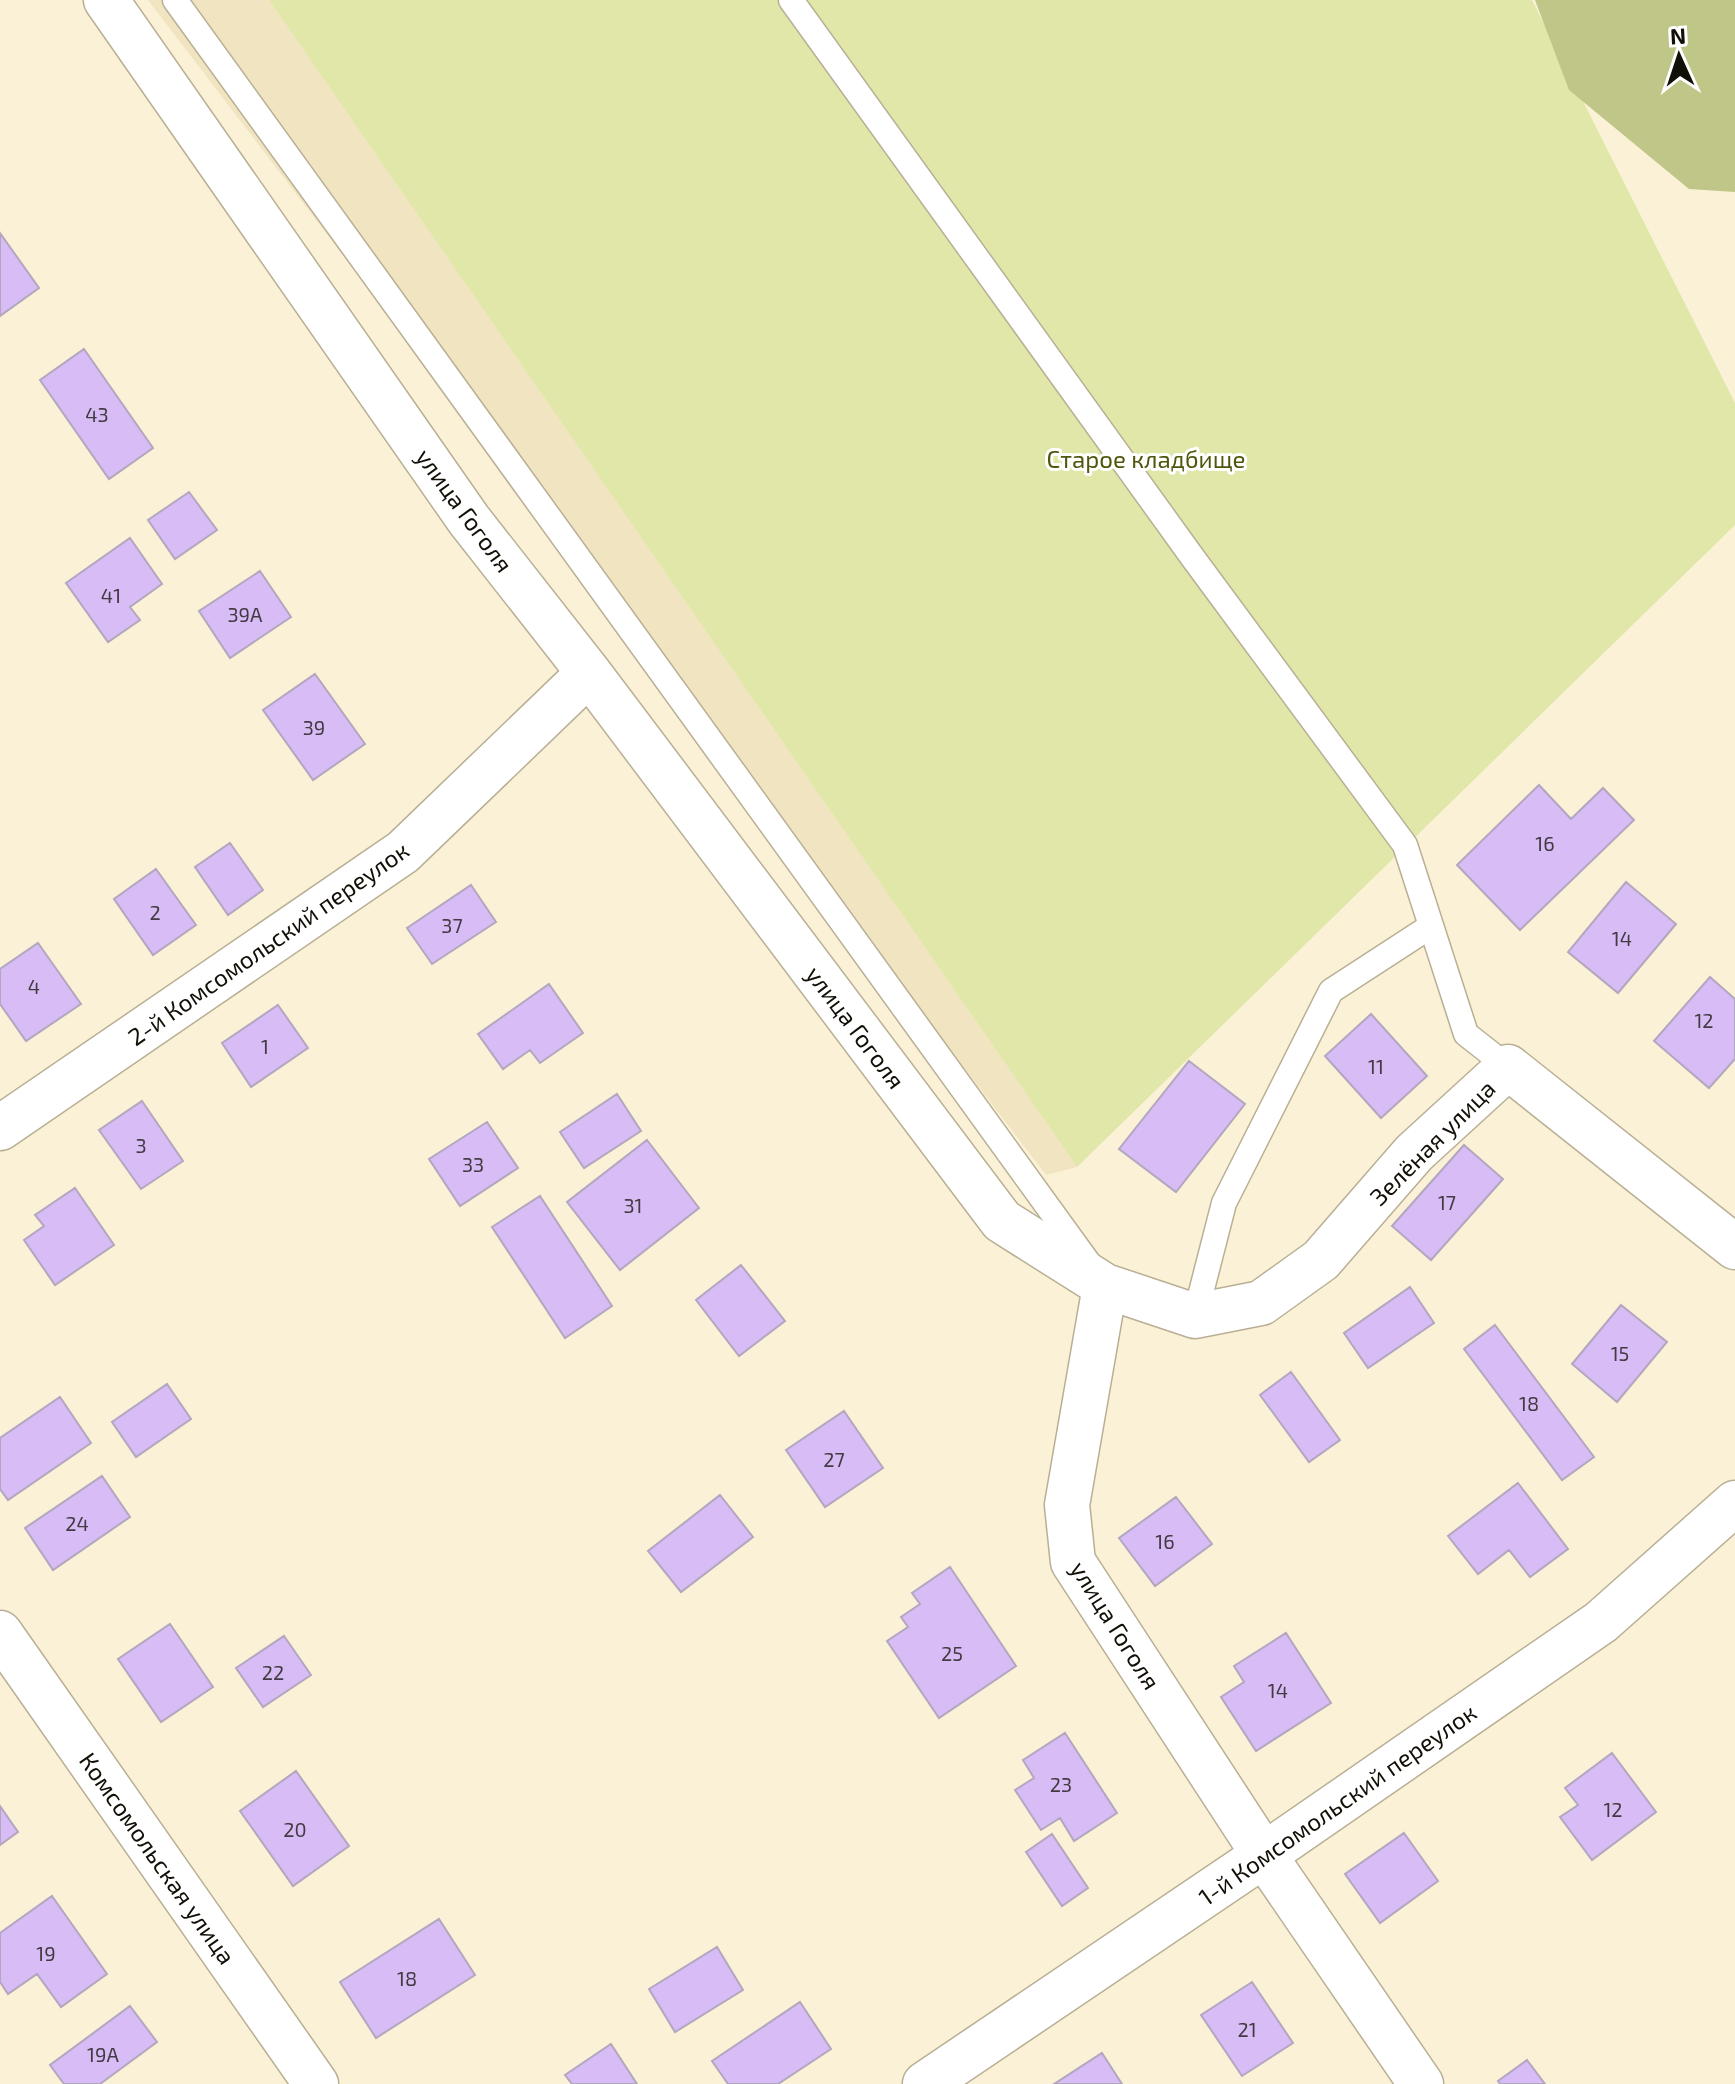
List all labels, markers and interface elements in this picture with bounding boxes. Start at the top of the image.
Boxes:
north arrow [1639,16,1719,96]
text: N [1669,22,1687,48]
house number: 43 [85,402,109,426]
street label: улица Гоголя [410,443,520,578]
park label: Старое кладбище [1047,444,1245,473]
house number: 41 [101,583,121,607]
house number: 39А [228,602,263,626]
house number: 39 [303,715,325,739]
house number: 16 [1535,831,1555,855]
street label: 2-й Комсомольский переулок [122,835,415,1052]
house number: 2 [149,900,161,924]
house number: 37 [441,913,463,937]
house number: 14 [1612,926,1632,950]
street label: улица Гоголя [800,960,911,1094]
house number: 4 [28,974,40,998]
house number: 12 [1694,1008,1714,1032]
house number: 1 [261,1034,269,1058]
house number: 11 [1368,1054,1384,1078]
street label: Зелёная улица [1363,1073,1501,1211]
house number: 3 [135,1133,147,1157]
house number: 33 [462,1152,484,1176]
house number: 17 [1438,1190,1456,1214]
house number: 31 [623,1193,643,1217]
house number: 15 [1611,1341,1629,1365]
house number: 18 [1519,1391,1539,1415]
house number: 27 [823,1447,845,1471]
house number: 24 [65,1511,89,1535]
house number: 16 [1155,1529,1175,1553]
street label: улица Гоголя [1064,1556,1167,1695]
house number: 25 [941,1641,963,1665]
house number: 22 [262,1660,284,1684]
house number: 14 [1268,1678,1288,1702]
street label: 1-й Комсомольский переулок [1193,1697,1482,1912]
street label: Комсомольская улица [73,1747,242,1970]
house number: 23 [1050,1772,1072,1796]
house number: 12 [1603,1797,1623,1821]
house number: 20 [283,1817,307,1841]
house number: 19 [36,1941,56,1965]
house number: 18 [397,1966,417,1990]
house number: 21 [1237,2017,1257,2041]
house number: 19А [87,2042,119,2066]

